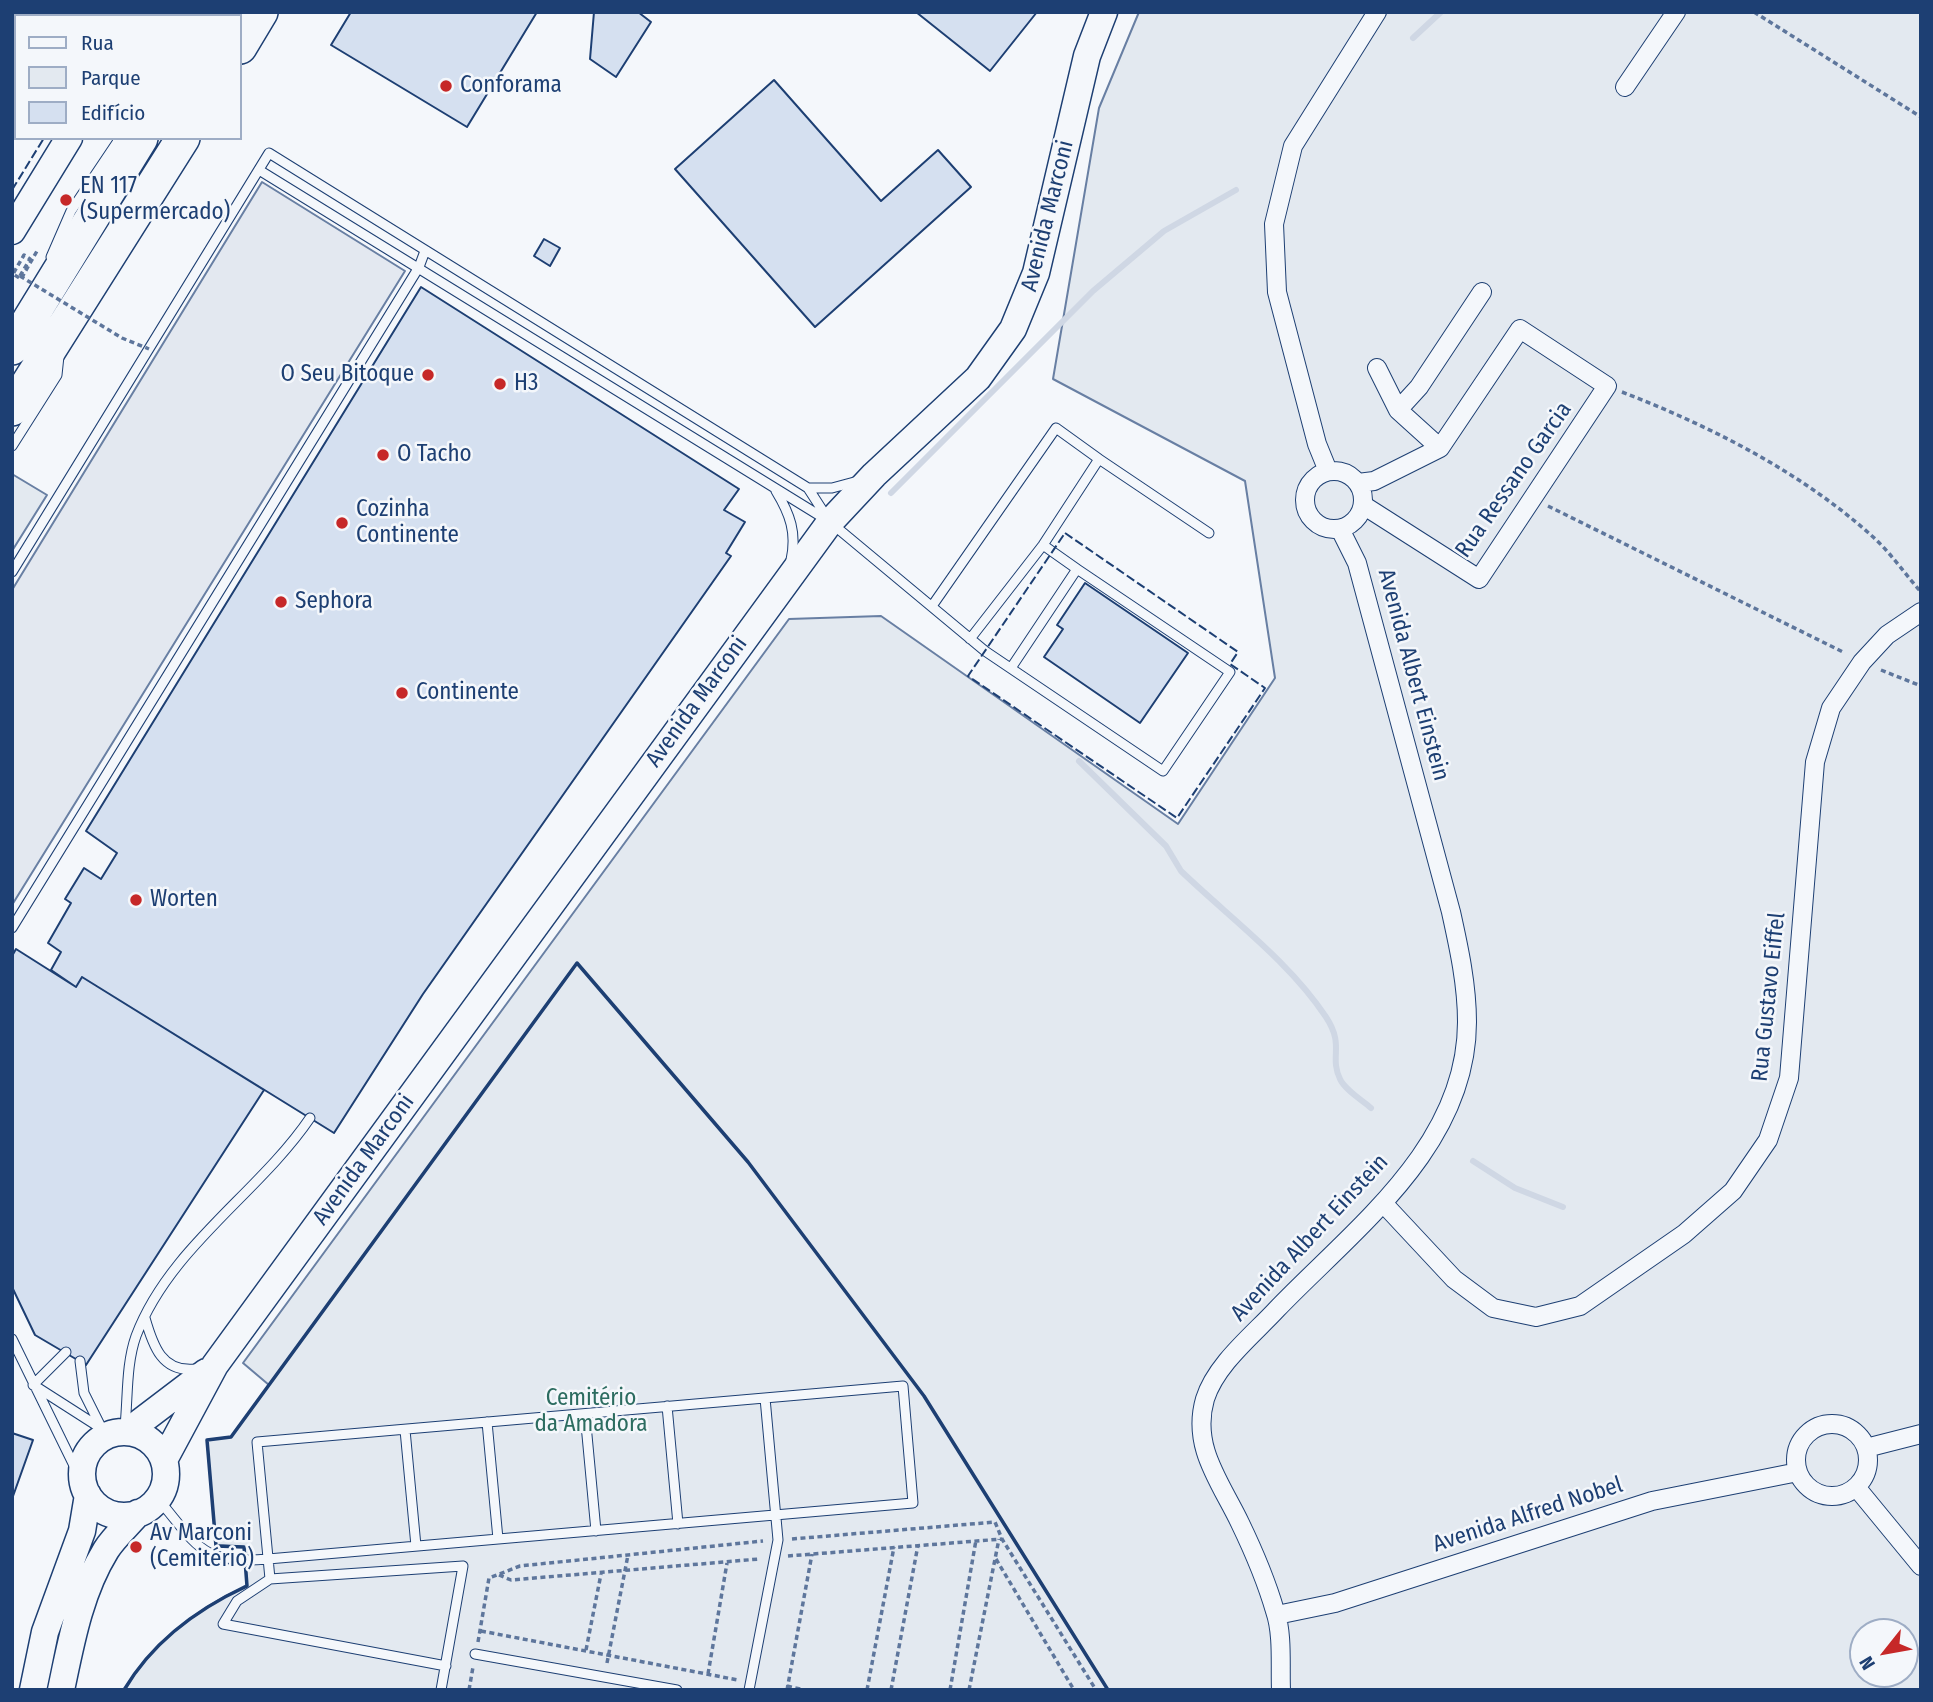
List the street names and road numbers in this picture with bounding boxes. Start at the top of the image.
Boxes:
street label: Avenida Marconi [1016,137,1080,295]
street label: Rua Ressano Garcia [1450,397,1578,563]
street label: Avenida Albert Einstein [1371,566,1455,784]
street label: Avenida Marconi [640,631,754,773]
street label: Rua Gustavo Eiffel [1746,911,1792,1083]
street label: Avenida Marconi [307,1089,421,1231]
street label: Avenida Albert Einstein [1225,1149,1395,1327]
street label: Avenida Alfred Nobel [1430,1471,1626,1559]

